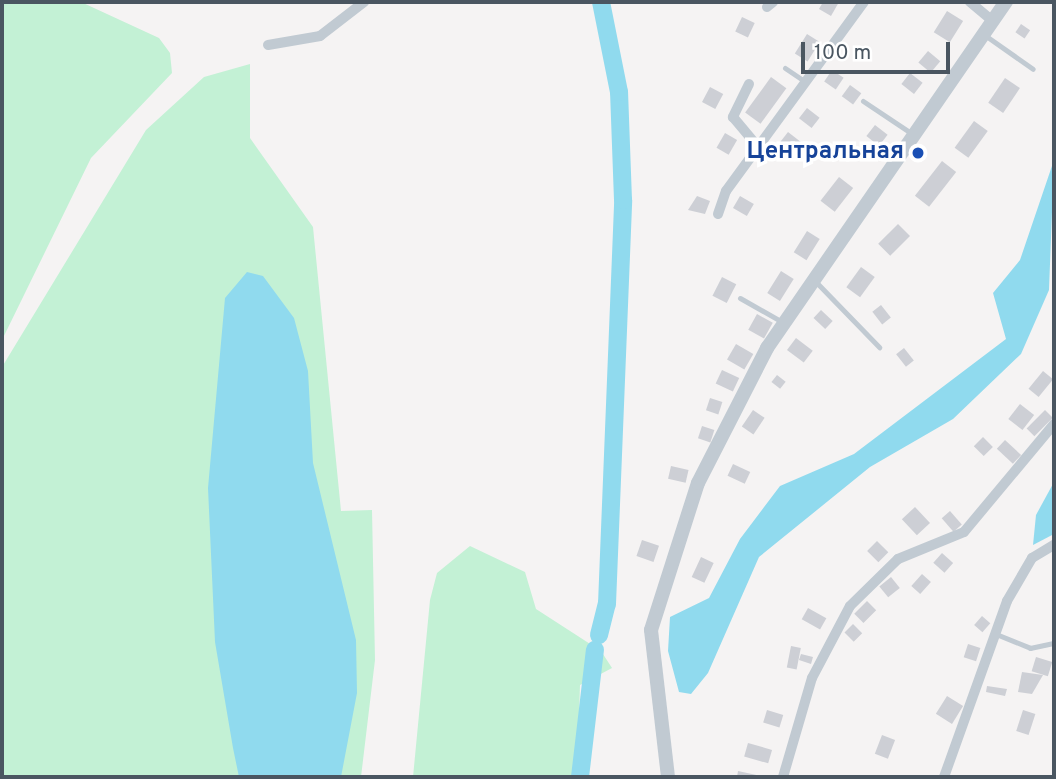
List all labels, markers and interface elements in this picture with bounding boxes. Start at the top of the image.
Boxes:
scale bar [804,28,953,72]
text: 100 m [814,40,871,67]
place label: Центральная [746,139,904,167]
marker: Центральная [910,145,926,161]

